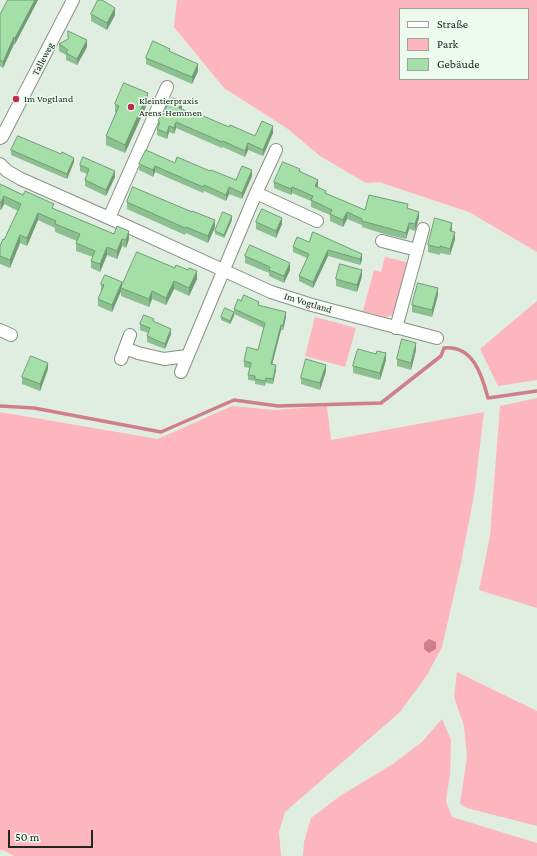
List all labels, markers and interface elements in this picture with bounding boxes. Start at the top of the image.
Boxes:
legend [399,8,529,80]
text: Straße [437,17,468,31]
text: Park [437,37,458,51]
street label: Talleweg [30,40,56,78]
text: Gebäude [437,57,479,71]
place label: Im Vogtland [24,93,73,105]
marker: Im Vogtland [11,94,21,104]
place label: Kleintierpraxis Arens-Hemmen [139,95,202,118]
marker: Kleintierpraxis Arens-Hemmen [126,102,136,112]
street label: Im Vogtland [283,290,333,316]
scale bar [10,822,95,848]
text: 50 m [15,830,39,844]

